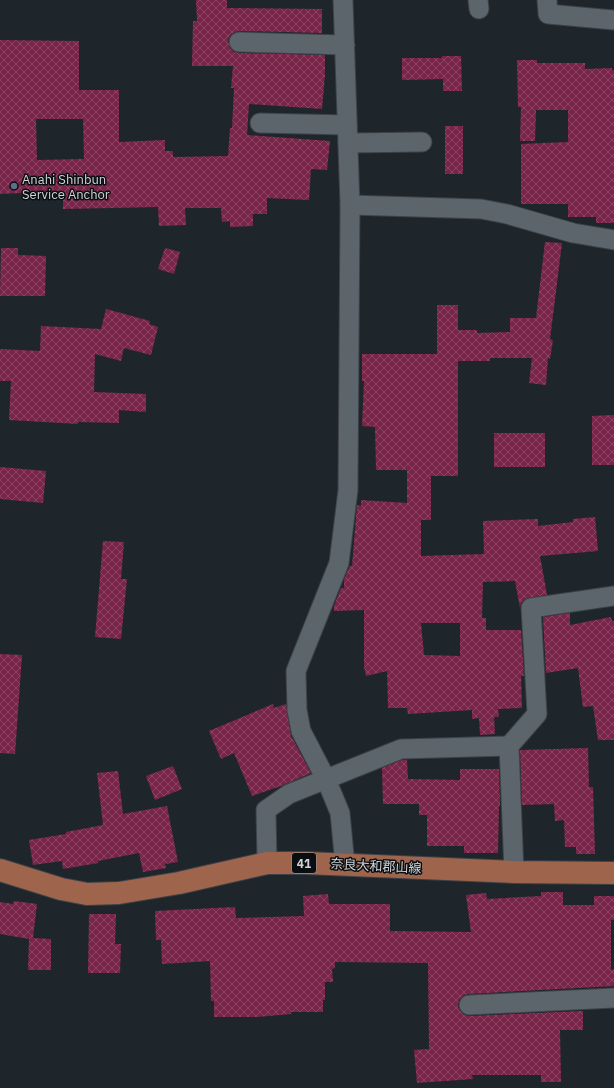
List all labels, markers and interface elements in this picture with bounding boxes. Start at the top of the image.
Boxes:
place label: Anahi Shinbun Service Anchor [22,171,110,203]
marker: Anahi Shinbun Service Anchor [9,181,19,191]
road number: 41 [292,853,316,873]
street label: 奈良大和郡山線 [330,855,422,877]

